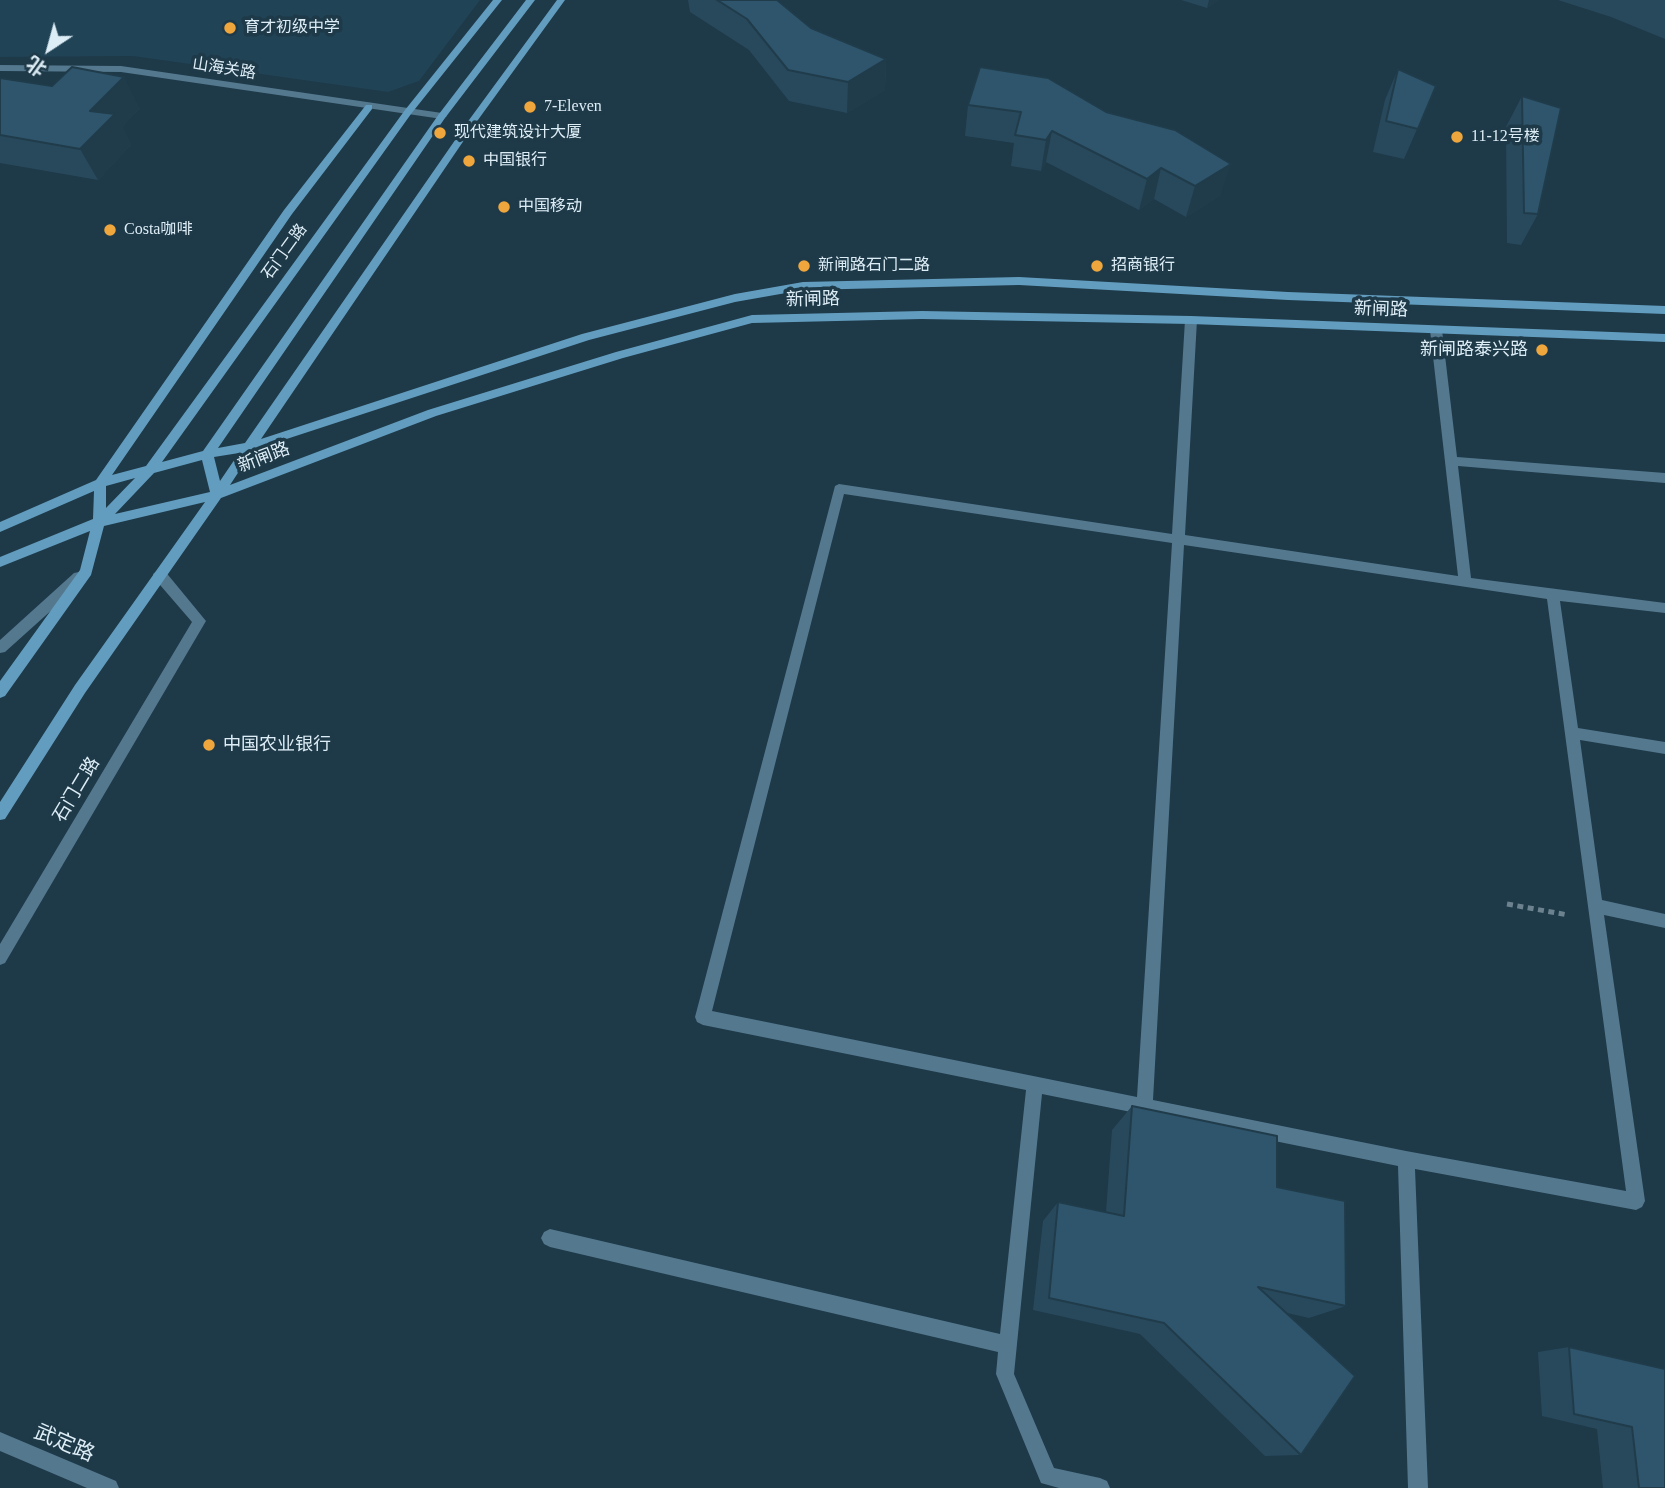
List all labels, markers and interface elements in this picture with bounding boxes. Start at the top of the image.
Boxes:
north arrow [14,14,84,84]
place label: 育才初级中学 [244,18,340,38]
marker: 育才初级中学 [222,20,238,36]
text: 北 [23,52,50,80]
street label: 山海关路 [191,55,257,83]
place label: 7-Eleven [544,97,602,117]
marker: 7-Eleven [522,99,538,115]
place label: 现代建筑设计大厦 [454,123,582,143]
marker: 现代建筑设计大厦 [432,125,448,141]
place label: 11-12号楼 [1471,127,1540,147]
marker: 11-12号楼 [1449,129,1465,145]
place label: 中国银行 [483,151,547,171]
marker: 中国银行 [461,153,477,169]
place label: 中国移动 [518,197,582,217]
marker: 中国移动 [496,199,512,215]
place label: Costa咖啡 [124,220,192,240]
street label: 石门二路 [258,220,312,284]
marker: Costa咖啡 [102,222,118,238]
place label: 新闸路石门二路 [818,256,930,276]
place label: 招商银行 [1111,256,1175,276]
marker: 新闸路石门二路 [796,258,812,274]
marker: 招商银行 [1089,258,1105,274]
street label: 新闸路 [786,289,840,311]
street label: 新闸路 [1354,298,1408,322]
place label: 新闸路泰兴路 [1420,339,1528,361]
marker: 新闸路泰兴路 [1534,342,1550,358]
street label: 新闸路 [235,438,293,478]
place label: 中国农业银行 [223,734,331,756]
marker: 中国农业银行 [201,737,217,753]
street label: 石门二路 [49,754,105,826]
street label: 武定路 [30,1420,98,1468]

